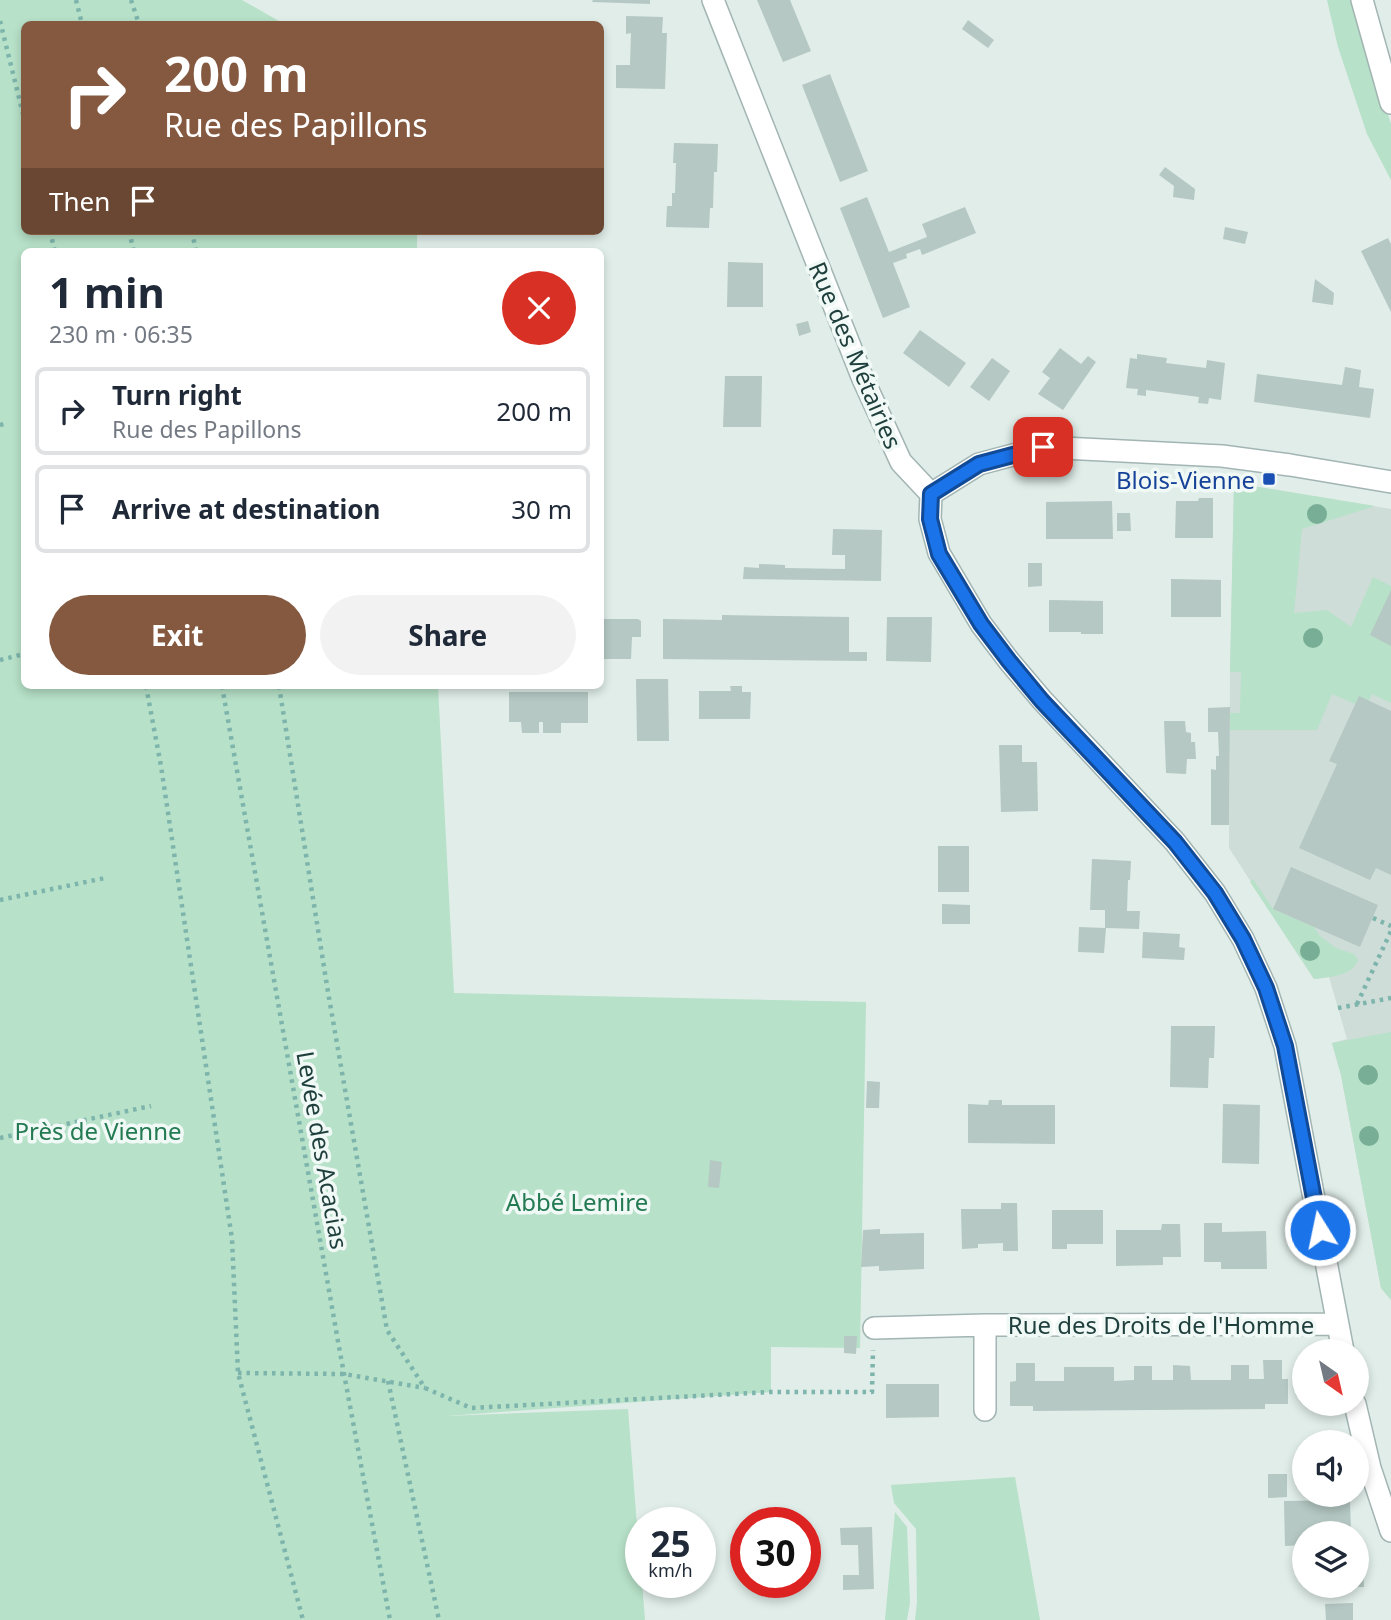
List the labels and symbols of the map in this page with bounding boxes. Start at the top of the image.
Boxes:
street label: Rue des Métairies [802,256,910,454]
pin [1013,417,1073,477]
place label: Blois-Vienne [1116,463,1255,496]
marker: Blois-Vienne [1261,471,1277,487]
street label: Levée des Acacias [289,1049,357,1251]
park label: Près de Vienne [14,1114,182,1147]
park label: Abbé Lemire [506,1185,648,1218]
position arrow [1283,1193,1357,1267]
street label: Rue des Droits de l'Homme [1008,1308,1314,1341]
north arrow [1292,1339,1368,1416]
speed limit sign: 30 [730,1507,821,1598]

